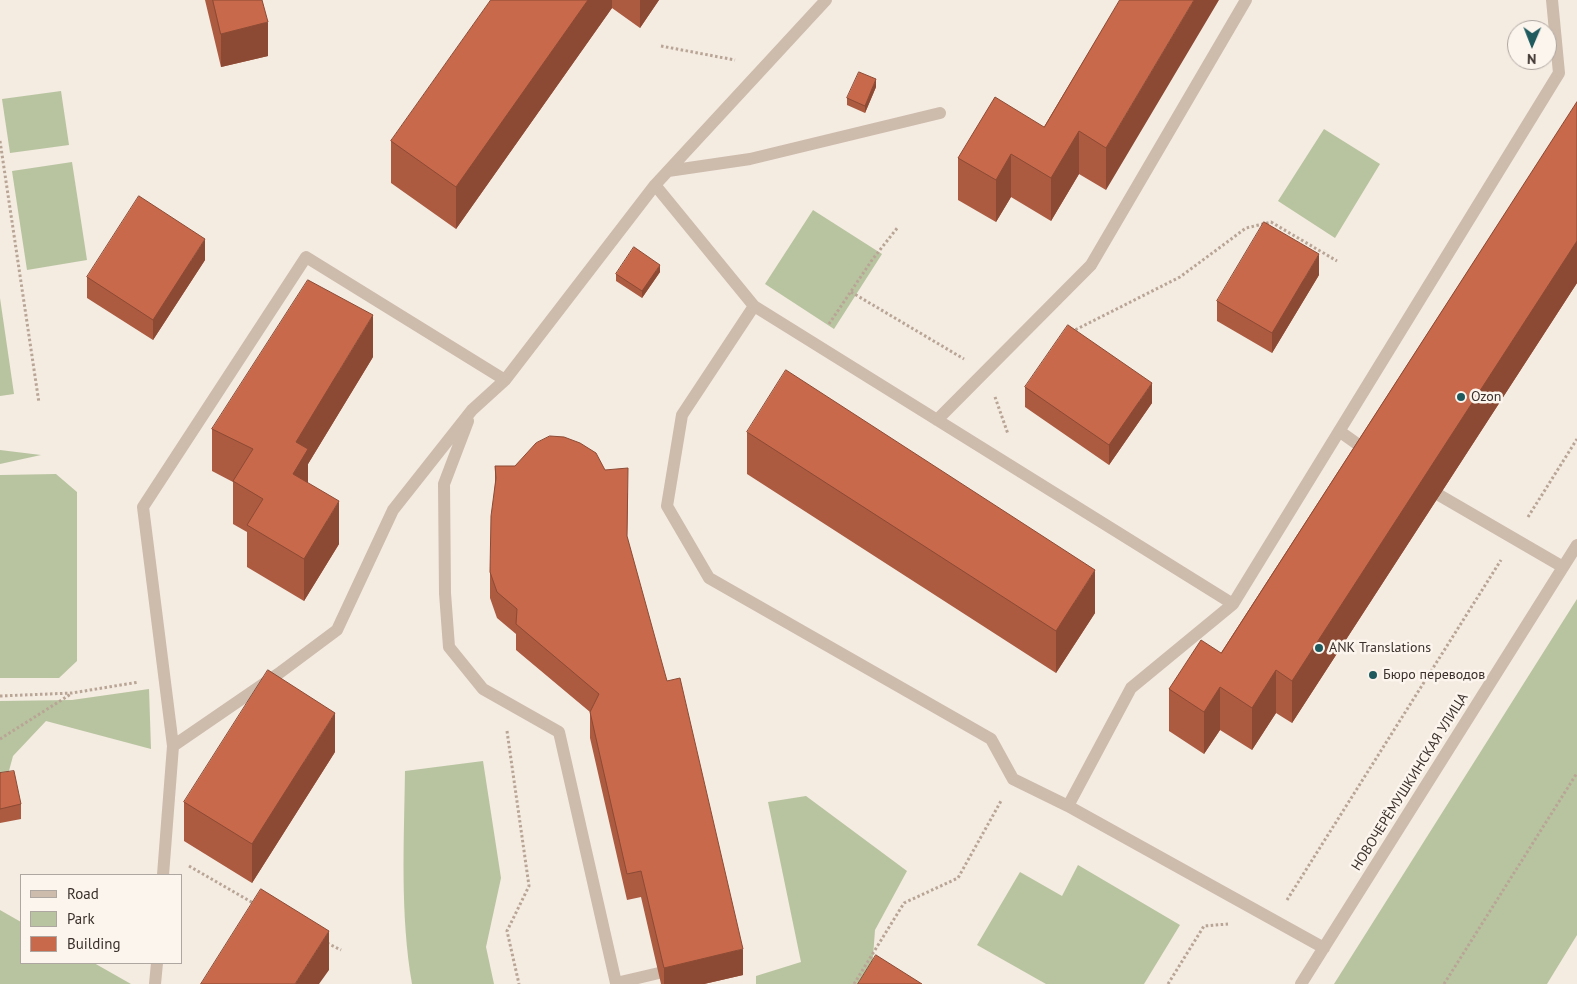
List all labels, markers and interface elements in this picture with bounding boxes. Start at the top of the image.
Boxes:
north arrow [1507,20,1557,70]
text: N [1527,50,1537,68]
place label: Ozon [1471,389,1501,405]
marker: Ozon [1455,391,1467,403]
place label: ANK Translations [1329,640,1431,656]
marker: ANK Translations [1313,642,1325,654]
place label: Бюро переводов [1383,667,1485,683]
marker: Бюро переводов [1367,669,1379,681]
street label: НОВОЧЕРЁМУШКИНСКАЯ УЛИЦА [1348,690,1472,874]
legend [20,874,182,964]
text: Road [67,884,99,903]
text: Park [67,909,95,928]
text: Building [67,934,121,953]

